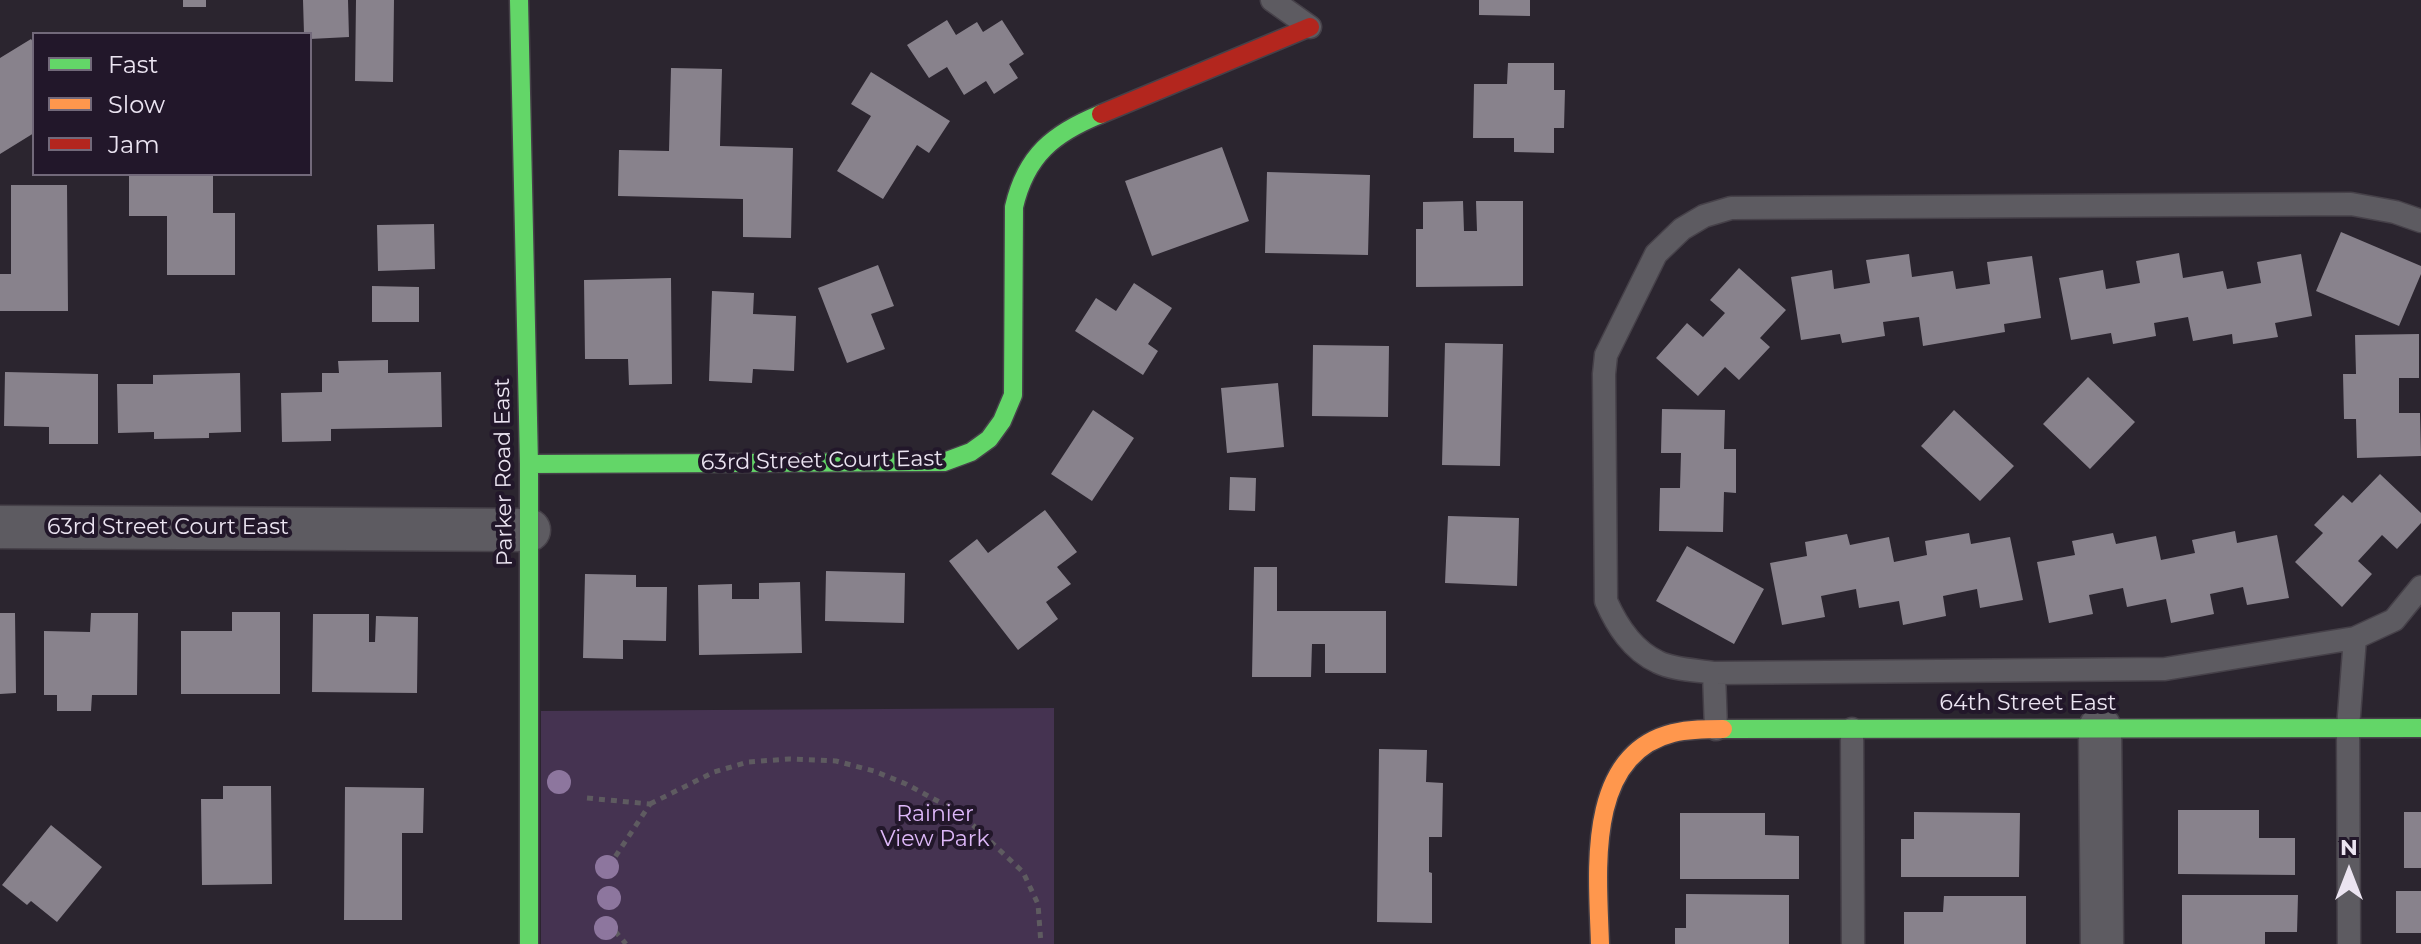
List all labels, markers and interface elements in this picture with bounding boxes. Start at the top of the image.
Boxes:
legend [32,32,312,176]
text: Fast [108,50,158,79]
text: Slow [108,90,165,119]
text: Jam [108,130,160,159]
street label: Parker Road East [489,378,519,566]
street label: 63rd Street Court East [701,446,943,476]
street label: 63rd Street Court East [47,515,289,541]
street label: 64th Street East [1940,691,2116,717]
park label: Rainier View Park [880,802,990,854]
north arrow [2309,832,2389,912]
text: N [2340,834,2358,861]

